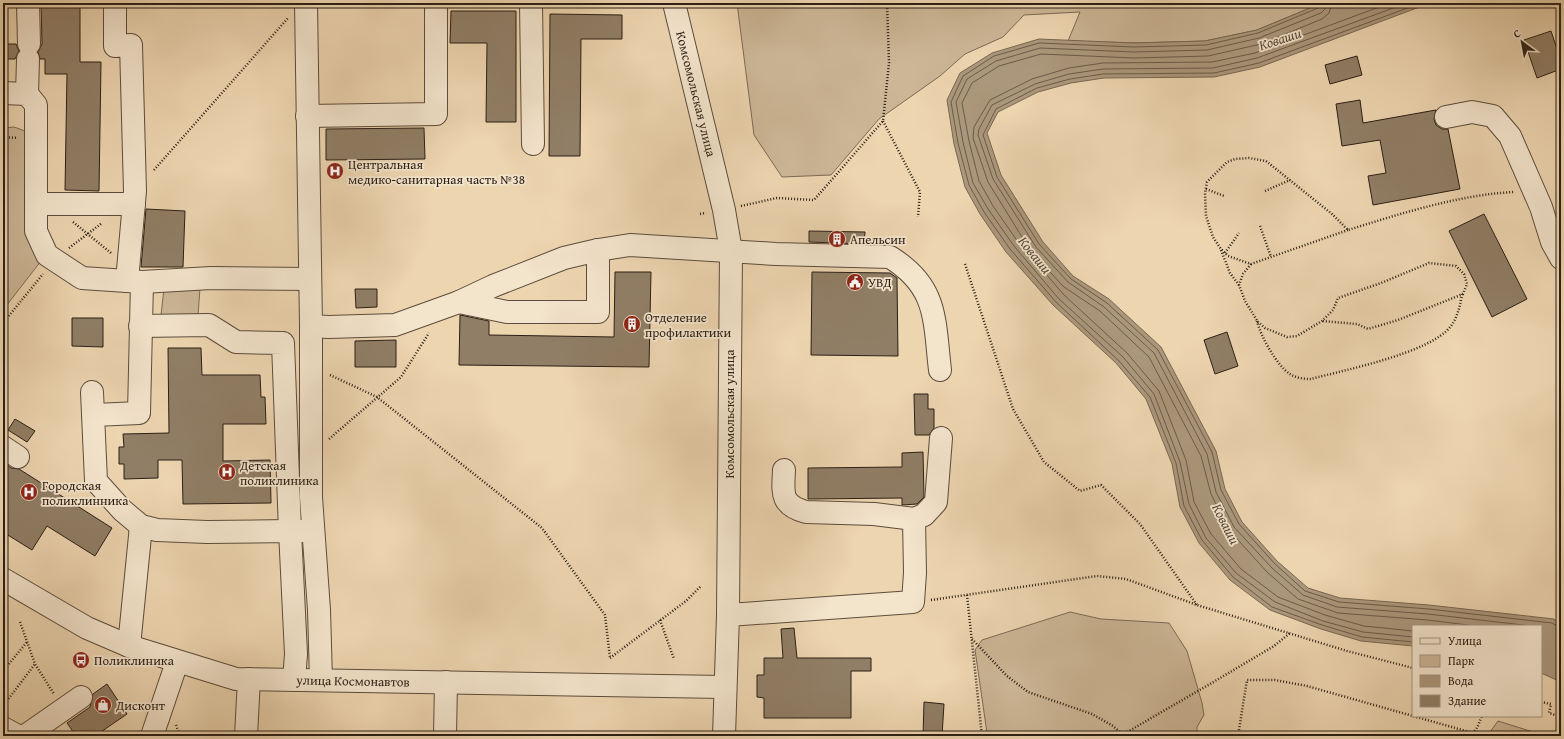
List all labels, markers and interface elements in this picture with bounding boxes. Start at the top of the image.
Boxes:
north arrow [1502,22,1542,62]
water label: Коваши [1256,23,1304,55]
text: С [1510,25,1524,42]
street label: Комсомольская улица [671,29,721,160]
place label: Центральная медико-санитарная часть №38 [348,155,525,189]
hospital icon: Центральная медико-санитарная часть №38 [325,161,345,181]
building icon: Апельсин [827,229,847,249]
place label: Апельсин [850,230,906,249]
water label: Коваши [1014,232,1056,278]
public building icon: УВД [845,272,865,292]
place label: УВД [868,273,892,292]
place label: Отделение профилактики [645,308,731,342]
building icon: Отделение профилактики [622,314,642,334]
street label: Комсомольская улица [720,349,739,478]
place label: Детская поликлиника [239,456,320,490]
hospital icon: Детская поликлиника [217,462,237,482]
place label: Городская поликлинника [42,476,129,510]
hospital icon: Городская поликлинника [19,482,39,502]
water label: Коваши [1207,500,1245,548]
legend [1412,625,1542,717]
text: Улица [1448,632,1482,649]
bus stop icon: Поликлиника [71,650,91,670]
place label: Поликлиника [94,651,175,670]
text: Парк [1448,652,1475,669]
street label: улица Космонавтов [295,670,410,691]
text: Вода [1448,672,1473,689]
text: Здание [1448,692,1487,709]
shop icon: Дисконт [93,695,113,715]
place label: Дисконт [115,696,166,715]

